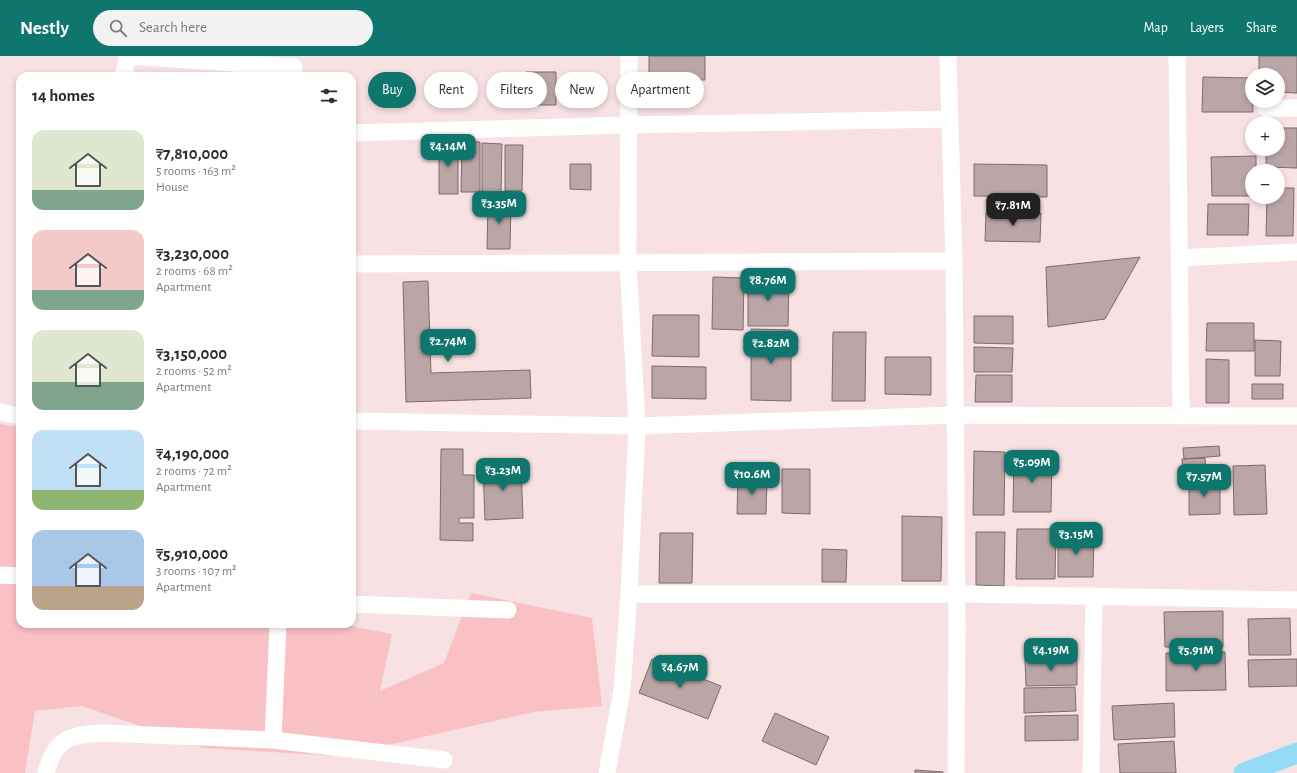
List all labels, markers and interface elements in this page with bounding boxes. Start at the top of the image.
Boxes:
search box [93,10,373,46]
icon: search [107,17,129,39]
text: Nestly [20,19,69,38]
text: Search here [139,20,207,35]
text: Map [1143,21,1168,35]
text: Layers [1190,21,1224,35]
text: Share [1246,21,1277,35]
map controls [1245,68,1285,204]
button: layers [1245,68,1285,108]
chip: Buy [368,72,416,108]
chip: Rent [424,72,478,108]
chip: Filters [486,72,547,108]
chip: New [555,72,608,108]
chip: Apartment [616,72,704,108]
icon: filters [318,85,340,107]
text: 14 homes [32,87,95,104]
button: + [1245,116,1285,156]
pin: ₹4.14M [415,134,481,168]
text: ₹4.14M [430,140,466,153]
text: ₹7,810,000 [156,145,228,162]
icon: home [64,146,112,194]
button: − [1245,164,1285,204]
text: 5 rooms · 163 m² [156,165,236,178]
text: House [156,181,188,194]
pin: ₹3.35M [466,191,532,225]
pin: ₹7.81M [980,193,1046,227]
text: ₹3.35M [481,197,517,210]
text: ₹7.81M [995,199,1031,212]
text: ₹3,230,000 [156,245,229,262]
icon: home [64,246,112,294]
text: 2 rooms · 68 m² [156,265,233,278]
pin: ₹8.76M [735,268,801,302]
text: ₹8.76M [749,274,787,287]
text: Apartment [156,281,211,294]
pin: ₹2.74M [415,329,481,363]
pin: ₹2.82M [738,331,804,365]
text: ₹2.74M [429,335,467,348]
text: ₹2.82M [752,337,790,350]
text: ₹3,150,000 [156,345,227,362]
icon: home [64,346,112,394]
text: 2 rooms · 52 m² [156,365,232,378]
text: Apartment [156,381,211,394]
text: ₹4,190,000 [156,445,229,462]
icon: home [64,446,112,494]
pin: ₹5.09M [999,450,1065,484]
text: ₹5.09M [1013,456,1051,469]
pin: ₹3.23M [470,458,536,492]
pin: ₹10.6M [719,462,785,496]
text: ₹3.23M [485,464,521,477]
pin: ₹7.57M [1171,464,1237,498]
text: 2 rooms · 72 m² [156,465,232,478]
text: ₹10.6M [734,468,770,481]
text: ₹7.57M [1186,470,1222,483]
text: Apartment [156,481,211,494]
pin: ₹3.15M [1043,522,1109,556]
text: ₹3.15M [1059,528,1093,541]
text: ₹5,910,000 [156,545,228,562]
icon: home [64,546,112,594]
text: 3 rooms · 107 m² [156,565,237,578]
text: Apartment [156,581,211,594]
pin: ₹4.19M [1018,638,1084,672]
pin: ₹5.91M [1163,638,1229,672]
text: ₹4.19M [1033,644,1069,657]
text: ₹5.91M [1178,644,1214,657]
pin: ₹4.67M [647,655,713,689]
text: ₹4.67M [661,661,699,674]

